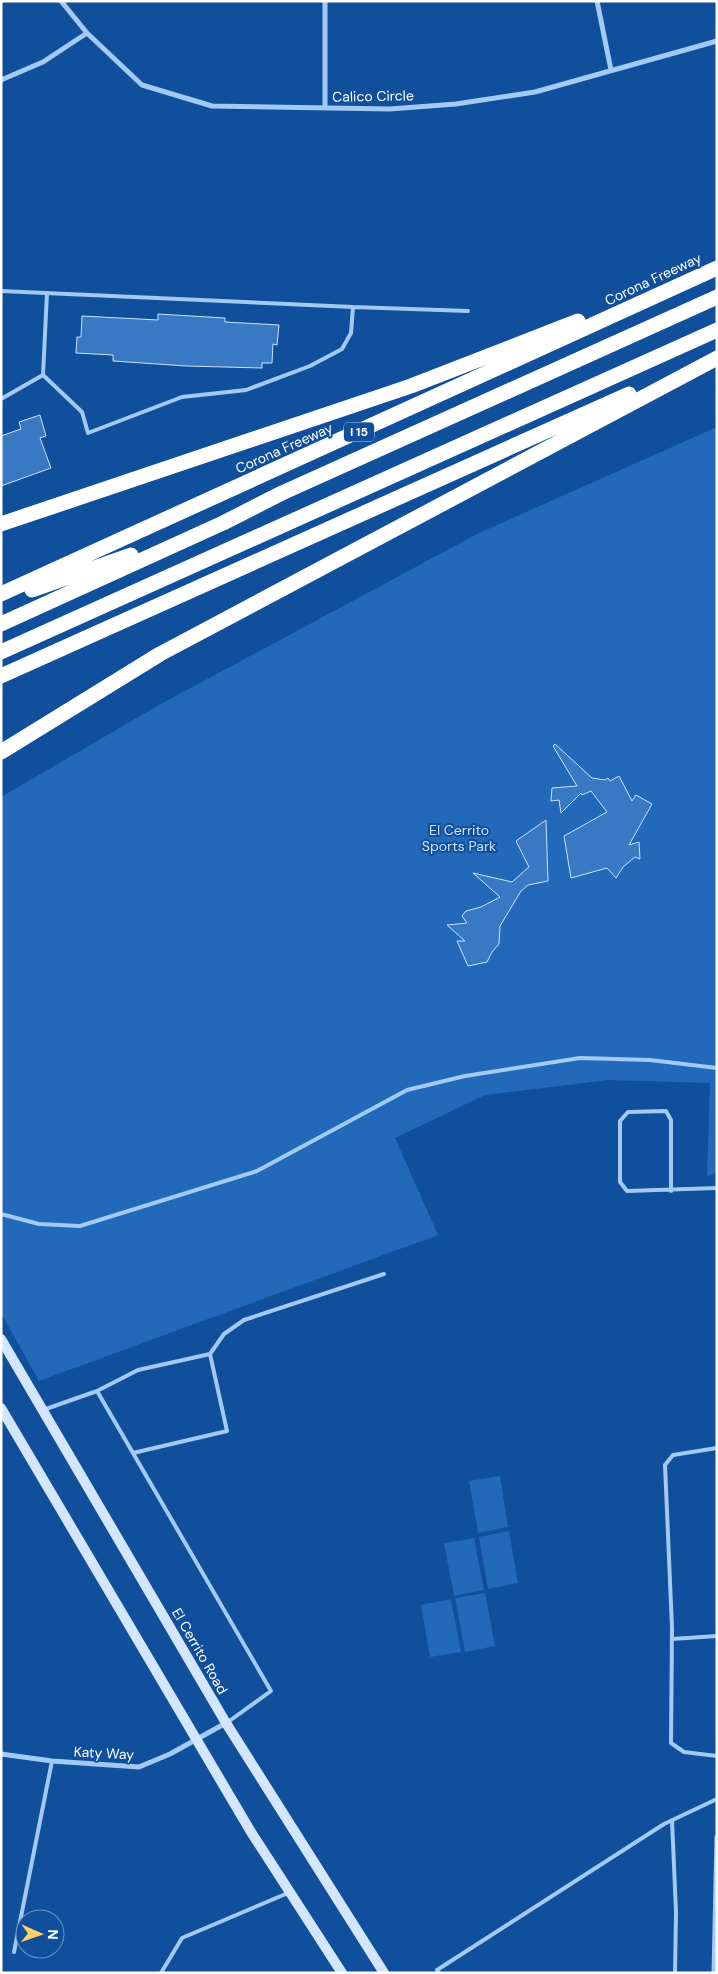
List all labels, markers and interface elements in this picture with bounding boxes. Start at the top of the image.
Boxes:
street label: Calico Circle [332,86,414,106]
street label: Corona Freeway [602,249,704,309]
street label: Corona Freeway [233,418,336,477]
road number: I 15 [344,422,374,442]
park label: El Cerrito Sports Park [422,821,496,855]
street label: El Cerrito Road [168,1605,232,1697]
street label: Katy Way [73,1742,135,1764]
north arrow [15,1909,65,1959]
text: N [44,1929,62,1940]

